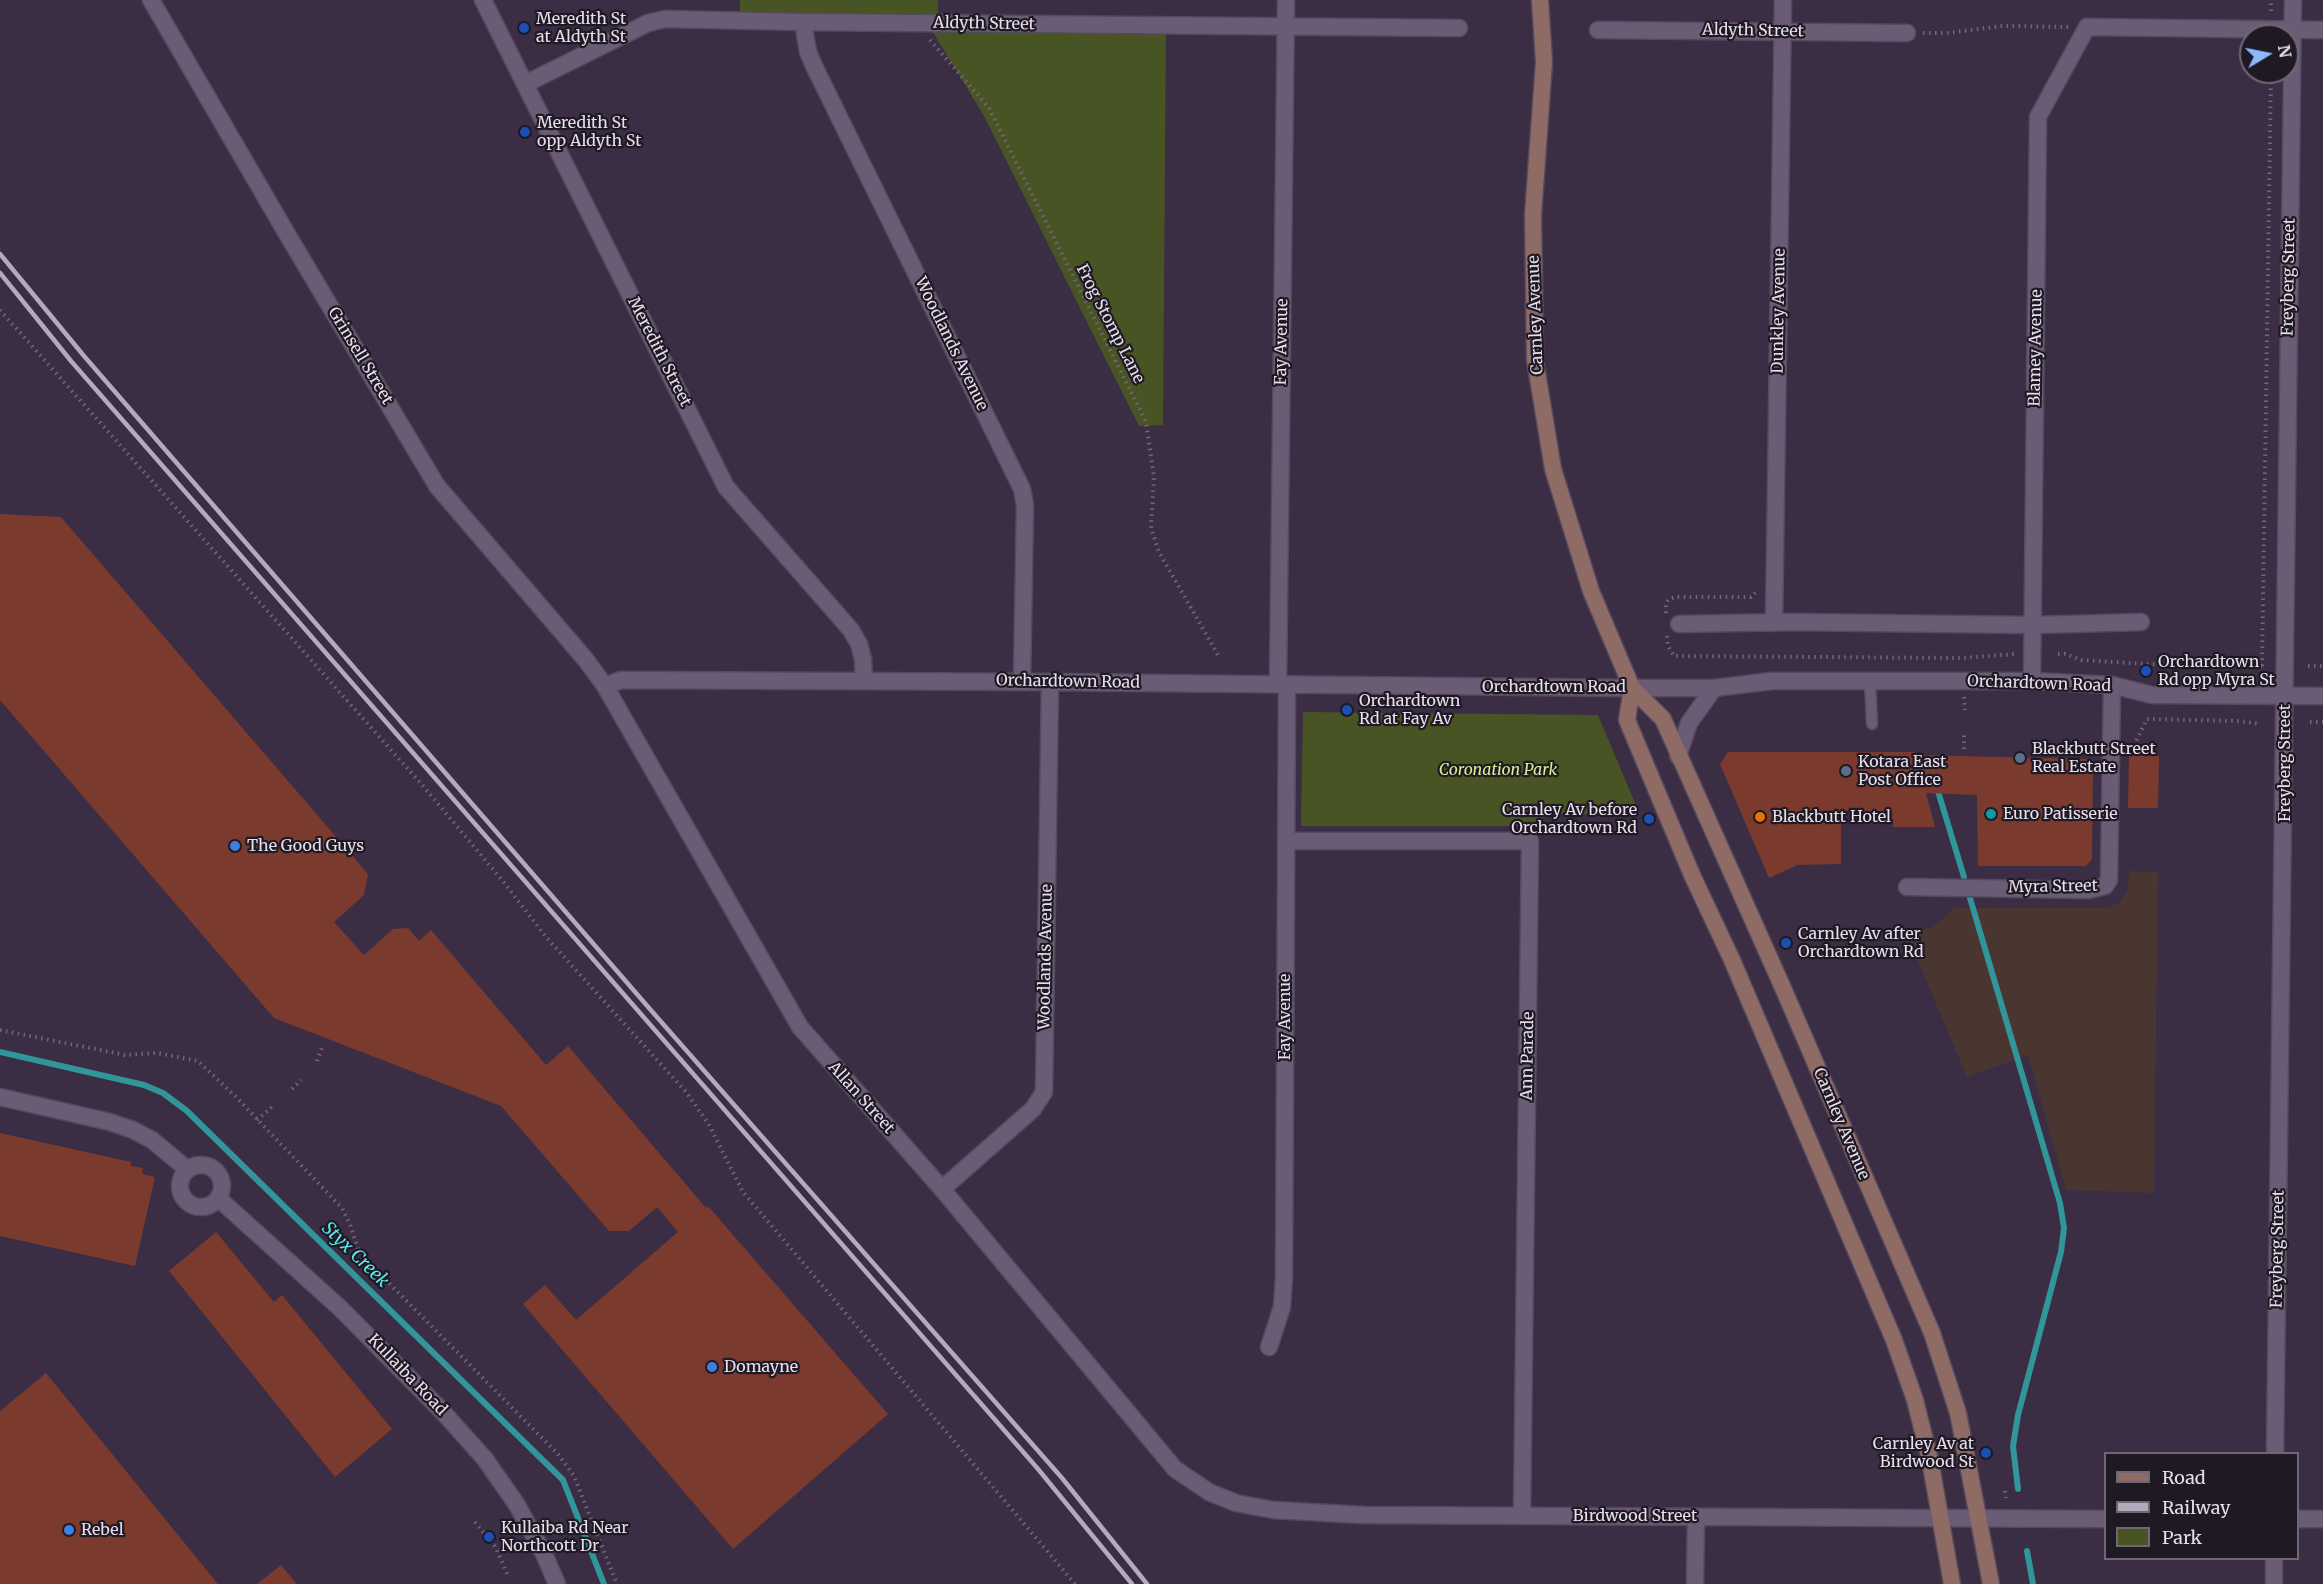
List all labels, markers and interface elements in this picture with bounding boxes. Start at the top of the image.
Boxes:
place label: Meredith St at Aldyth St [536,9,626,47]
street label: Aldyth Street [933,14,1035,34]
marker: Meredith St at Aldyth St [517,21,531,35]
street label: Aldyth Street [1702,21,1804,41]
north arrow [2239,24,2299,84]
text: N [2274,43,2296,59]
place label: Meredith St opp Aldyth St [537,113,641,151]
marker: Meredith St opp Aldyth St [518,125,532,139]
street label: Freyberg Street [2278,218,2300,336]
street label: Dunkley Avenue [1768,248,1790,374]
street label: Carnley Avenue [1524,255,1548,375]
street label: Frog Stomp Lane [1072,261,1148,387]
street label: Woodlands Avenue [910,274,992,414]
street label: Blamey Avenue [2025,289,2047,407]
street label: Meredith Street [623,294,695,410]
street label: Fay Avenue [1272,299,1292,385]
street label: Grinsell Street [323,304,397,408]
place label: Orchardtown Rd opp Myra St [2158,652,2275,690]
marker: Orchardtown Rd opp Myra St [2139,664,2153,678]
street label: Orchardtown Road [996,671,1140,693]
street label: Orchardtown Road [1967,672,2111,696]
street label: Orchardtown Road [1482,677,1626,697]
place label: Orchardtown Rd at Fay Av [1359,691,1460,729]
marker: Orchardtown Rd at Fay Av [1340,703,1354,717]
street label: Freyberg Street [2275,704,2295,822]
place label: Blackbutt Street Real Estate [2032,739,2156,777]
marker: Blackbutt Street Real Estate [2013,751,2027,765]
place label: Kotara East Post Office [1858,752,1946,790]
park label: Coronation Park [1439,760,1557,780]
marker: Kotara East Post Office [1839,764,1853,778]
place label: Carnley Av before Orchardtown Rd [1502,800,1637,838]
place label: Euro Patisserie [2003,804,2118,824]
place label: Blackbutt Hotel [1772,807,1891,827]
marker: Euro Patisserie [1984,807,1998,821]
marker: Blackbutt Hotel [1753,810,1767,824]
marker: Carnley Av before Orchardtown Rd [1642,812,1656,826]
place label: The Good Guys [247,836,364,856]
marker: The Good Guys [228,839,242,853]
street label: Myra Street [2008,877,2098,897]
street label: Woodlands Avenue [1035,884,1057,1030]
place label: Carnley Av after Orchardtown Rd [1798,924,1924,962]
marker: Carnley Av after Orchardtown Rd [1779,936,1793,950]
street label: Fay Avenue [1275,974,1295,1060]
street label: Ann Parade [1518,1011,1538,1101]
street label: Allan Street [824,1058,898,1138]
street label: Carnley Avenue [1809,1065,1873,1183]
street label: Freyberg Street [2267,1190,2289,1308]
water label: Styx Creek [317,1218,393,1292]
street label: Kullaiba Road [363,1330,451,1420]
place label: Domayne [724,1357,798,1377]
marker: Domayne [705,1360,719,1374]
place label: Carnley Av at Birdwood St [1873,1434,1974,1472]
marker: Carnley Av at Birdwood St [1979,1446,1993,1460]
legend [2104,1452,2299,1560]
text: Road [2162,1466,2206,1489]
text: Railway [2162,1496,2230,1519]
street label: Birdwood Street [1573,1506,1697,1526]
place label: Kullaiba Rd Near Northcott Dr [501,1518,628,1556]
place label: Rebel [81,1520,124,1540]
marker: Rebel [62,1523,76,1537]
text: Park [2162,1526,2202,1549]
marker: Kullaiba Rd Near Northcott Dr [482,1530,496,1544]

